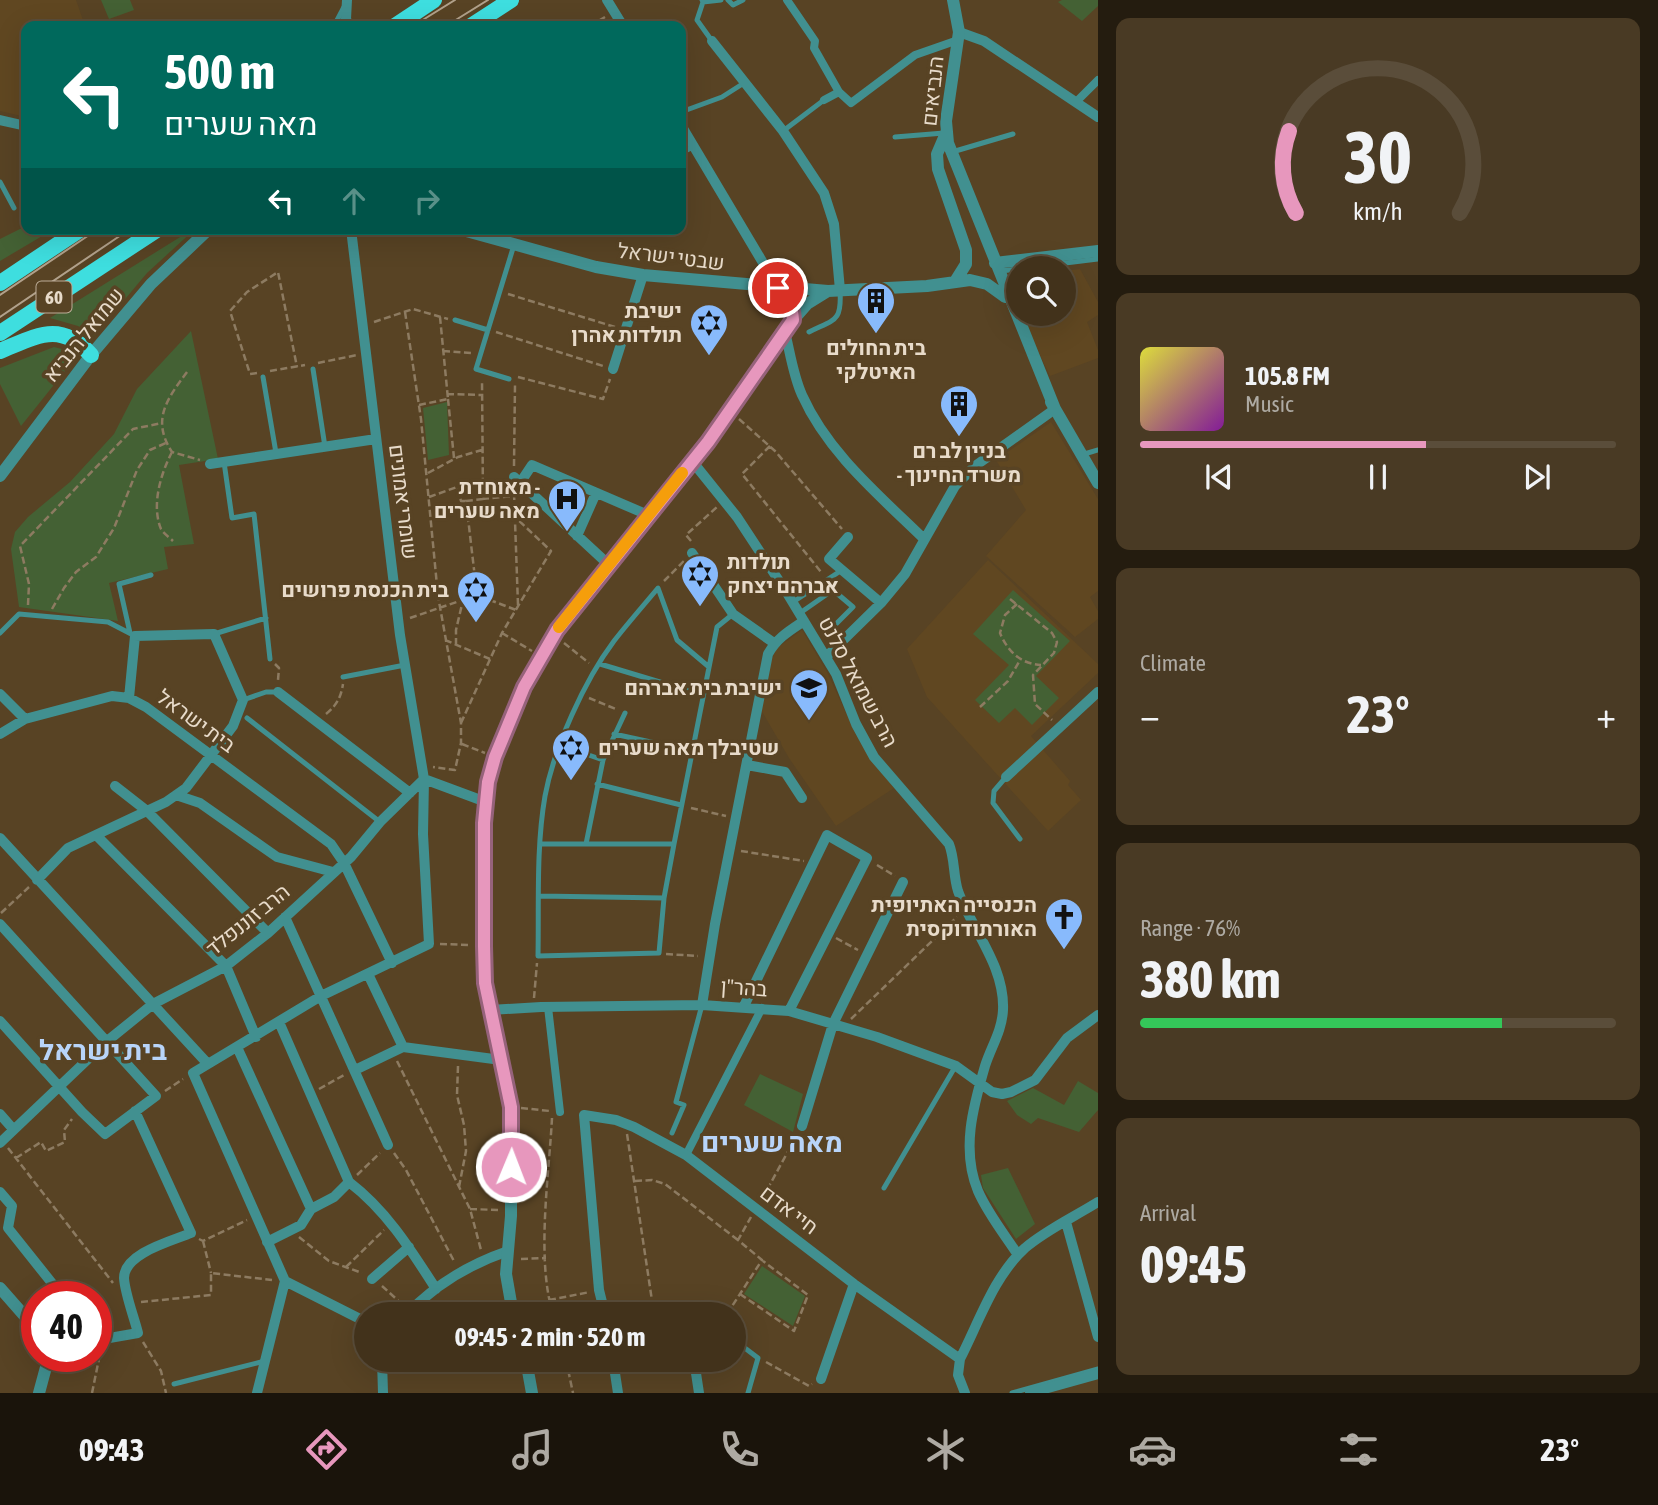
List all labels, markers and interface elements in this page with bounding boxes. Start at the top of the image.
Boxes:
text: 500 m [164,43,275,99]
icon: left [49,49,140,140]
street label: הנביאים [916,55,948,127]
text: מאה שערים [164,105,318,142]
text: 30 [1344,115,1412,198]
icon: left [262,182,300,220]
icon: ahead [335,182,373,220]
icon: right [408,182,446,220]
text: km/h [1353,196,1403,224]
street label: שבטי ישראל [616,238,726,274]
map controls [1006,256,1076,326]
button: search [1006,256,1076,326]
pin [748,258,808,318]
icon: arrive [759,269,797,307]
building icon: בית החולים האיטלקי [855,280,897,335]
road number: 60 [36,282,72,312]
street label: שמואל הנביא [38,282,128,386]
place label: ישיבת תולדות אהרן [571,298,682,346]
synagogue icon: ישיבת תולדות אהרן [688,302,730,357]
place label: בית החולים האיטלקי [826,335,927,383]
text: 105.8 FM [1245,361,1330,391]
building icon: בניין לב רם - משרד החינוך [938,383,980,438]
text: Music [1245,391,1293,417]
place label: בניין לב רם - משרד החינוך [897,438,1021,486]
street label: שומרי אמונים [385,443,423,561]
icon: previous [1200,458,1238,496]
icon: pause [1359,458,1397,496]
icon: next [1518,458,1556,496]
place label: מאוחדת - מאה שערים [434,474,540,522]
hospital icon: מאוחדת - מאה שערים [546,478,588,533]
place label: תולדות אברהם יצחק [727,549,839,597]
synagogue icon: תולדות אברהם יצחק [679,553,721,608]
synagogue icon: בית הכנסת פרושים [455,569,497,624]
place label: בית הכנסת פרושים [281,577,450,601]
street label: הרב שמואל סלנט [814,612,903,751]
text: Climate [1140,650,1206,676]
school or university icon: ישיבת בית אברהם [788,667,830,722]
place label: ישיבת בית אברהם [624,675,782,699]
street label: בית ישראל [153,684,240,757]
text: 23° [1346,684,1410,744]
text: − [1140,693,1160,736]
text: + [1596,693,1616,736]
synagogue icon: שטיבלך מאה שערים [550,727,592,782]
place label: שטיבלך מאה שערים [598,735,779,759]
street label: הרב זוננפלד [201,878,294,960]
place label: הכנסייה האתיופית האורתודוקסית [871,892,1037,940]
church icon: הכנסייה האתיופית האורתודוקסית [1043,896,1085,951]
text: Range · 76% [1140,915,1240,941]
text: 380 km [1140,949,1281,1009]
street label: בהר"ן [720,973,768,1001]
district label: בית ישראל [39,1034,167,1066]
district label: מאה שערים [701,1126,843,1158]
position arrow [474,1130,548,1204]
street label: חיי אדם [756,1180,823,1239]
text: Arrival [1140,1200,1196,1226]
text: 09:45 [1140,1234,1247,1294]
speed limit sign: 40 [21,1281,112,1372]
text: 09:45 · 2 min · 520 m [455,1322,645,1352]
icon: directions [302,1425,351,1474]
icon: music [508,1425,557,1474]
icon: phone [715,1425,764,1474]
icon: climate [921,1425,970,1474]
icon: car [1128,1425,1177,1474]
icon: filters [1334,1425,1383,1474]
text: 09:43 [79,1431,145,1468]
text: 23° [1540,1431,1579,1468]

